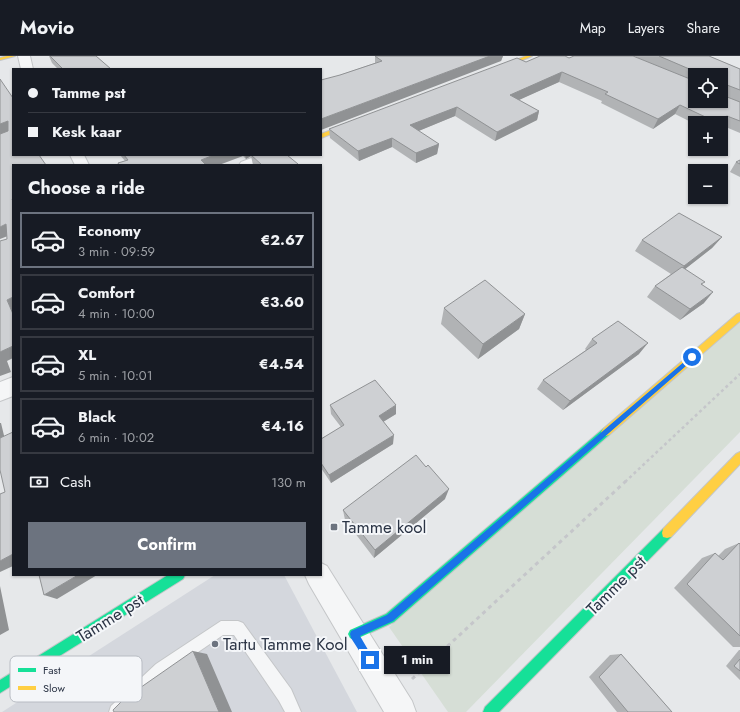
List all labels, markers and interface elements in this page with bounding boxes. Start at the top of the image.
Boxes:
text: Movio [20,14,74,41]
text: Map [580,18,606,38]
text: Layers [628,18,664,38]
text: Share [686,18,720,38]
map controls [688,68,728,204]
button: locate [688,68,728,108]
text: Tamme pst [52,82,126,104]
button: + [688,116,728,156]
text: Kesk kaar [52,121,122,143]
button: − [688,164,728,204]
text: Choose a ride [28,175,145,201]
text: Economy [78,220,141,242]
icon: car [30,222,66,258]
text: €2.67 [260,229,304,251]
text: 3 min · 09:59 [78,242,155,261]
text: Comfort [78,282,135,304]
icon: car [30,284,66,320]
text: €3.60 [260,291,304,313]
text: 4 min · 10:00 [78,304,155,323]
text: XL [78,344,96,366]
icon: car [30,346,66,382]
route start [683,348,701,366]
text: €4.54 [259,353,304,375]
text: 5 min · 10:01 [78,366,152,385]
text: Black [78,406,116,428]
icon: car [30,408,66,444]
text: €4.16 [261,415,304,437]
text: 6 min · 10:02 [78,428,154,447]
icon: cash [28,471,50,493]
text: Cash [60,471,91,493]
text: 130 m [271,473,306,492]
place label: Tamme kool [342,515,426,539]
button: Confirm [28,522,306,568]
marker: Tamme kool [329,522,339,532]
street label: Tamme pst [581,550,651,620]
street label: Tamme pst [72,588,148,648]
place label: Tartu Tamme Kool [223,632,348,656]
marker: Tartu Tamme Kool [210,639,220,649]
callout: 1 min [384,646,450,674]
text: 1 min [401,650,433,669]
route end [361,651,379,669]
legend [10,656,142,702]
text: Fast [43,662,61,678]
text: Slow [43,680,65,696]

